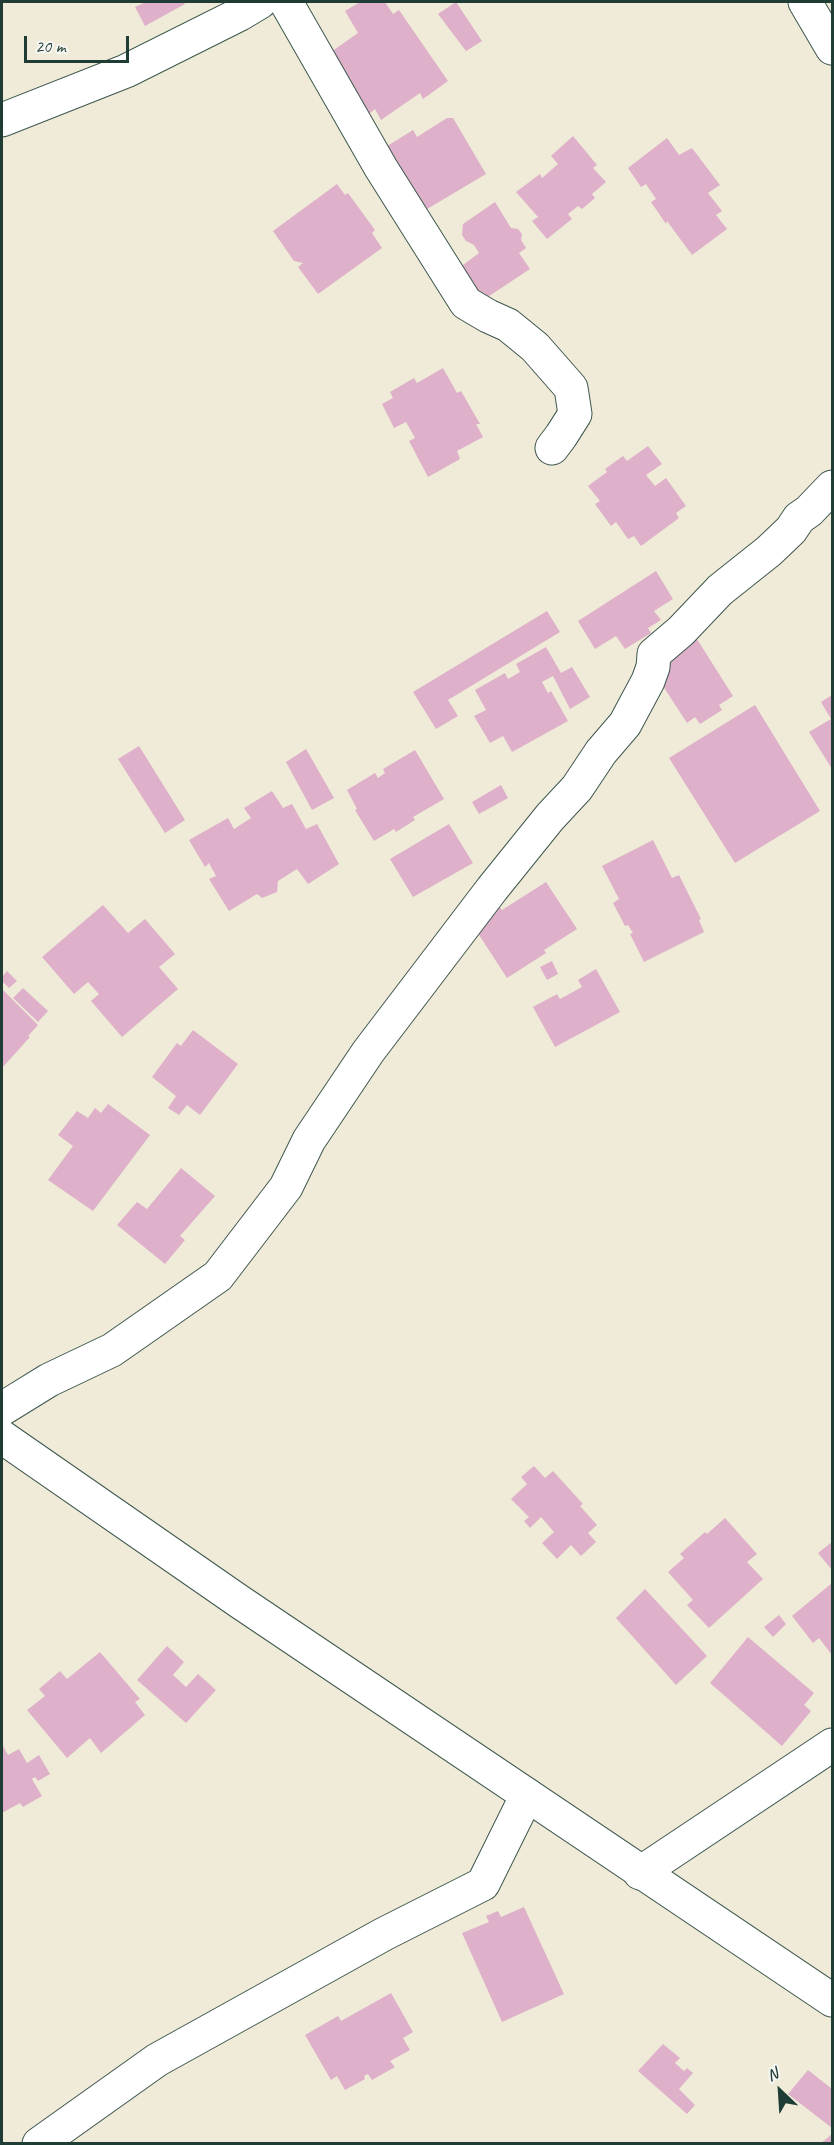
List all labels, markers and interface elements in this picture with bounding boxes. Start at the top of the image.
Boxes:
scale bar [27,24,132,62]
text: 20 m [35,35,66,57]
north arrow [750,2061,810,2121]
text: N [764,2064,781,2086]

